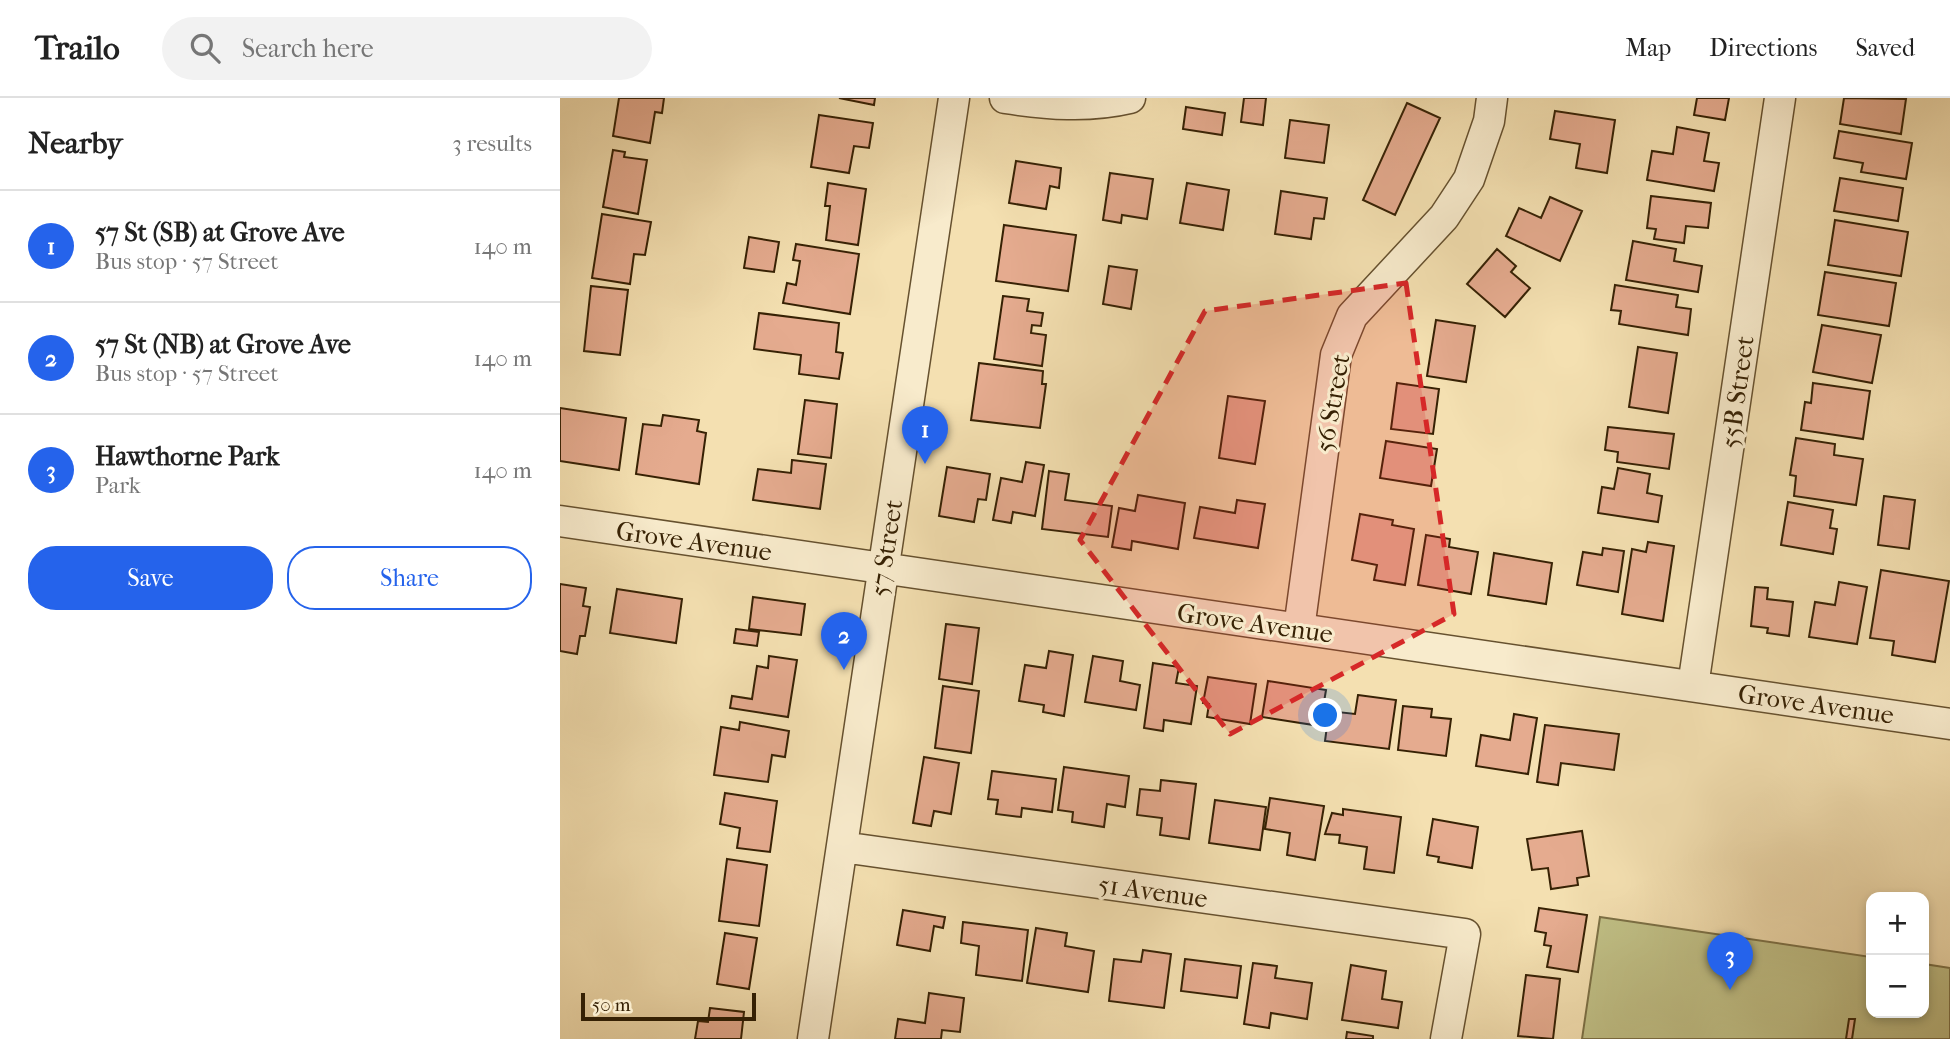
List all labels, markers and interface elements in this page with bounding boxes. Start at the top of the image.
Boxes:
search box [162,17,652,80]
text: Trailo [35,29,120,68]
icon: search [186,29,224,67]
text: Search here [242,33,374,64]
text: Map [1625,34,1671,62]
text: Directions [1709,34,1817,62]
text: Saved [1855,34,1915,62]
text: Nearby [28,126,123,161]
text: 3 results [452,130,532,157]
text: 57 St (SB) at Grove Ave [95,217,345,248]
text: 1 [47,233,55,260]
text: 140 m [473,233,532,260]
text: Bus stop · 57 Street [95,248,278,275]
text: 57 St (NB) at Grove Ave [95,329,351,360]
street label: 55B Street [1714,333,1761,450]
text: 2 [45,345,57,372]
text: 140 m [473,345,532,372]
street label: 56 Street [1309,351,1357,455]
text: Bus stop · 57 Street [95,360,278,387]
pin: 1 [902,406,948,464]
text: Hawthorne Park [95,441,279,472]
text: 3 [46,457,56,484]
text: 140 m [473,457,532,484]
text: Park [95,472,141,499]
street label: 57 Street [864,497,910,599]
street label: Grove Avenue [614,515,774,568]
button: Save [28,546,273,610]
button: Share [287,546,532,610]
street label: Grove Avenue [1175,597,1335,650]
pin: 2 [821,612,867,670]
street label: Grove Avenue [1736,678,1896,731]
your location [1308,698,1342,732]
street label: 51 Avenue [1096,868,1210,915]
map controls [1866,892,1929,1018]
button: + [1866,892,1929,955]
pin: 3 [1707,932,1753,990]
button: − [1866,955,1929,1018]
scale bar [581,990,756,1022]
text: 50 m [592,994,631,1016]

